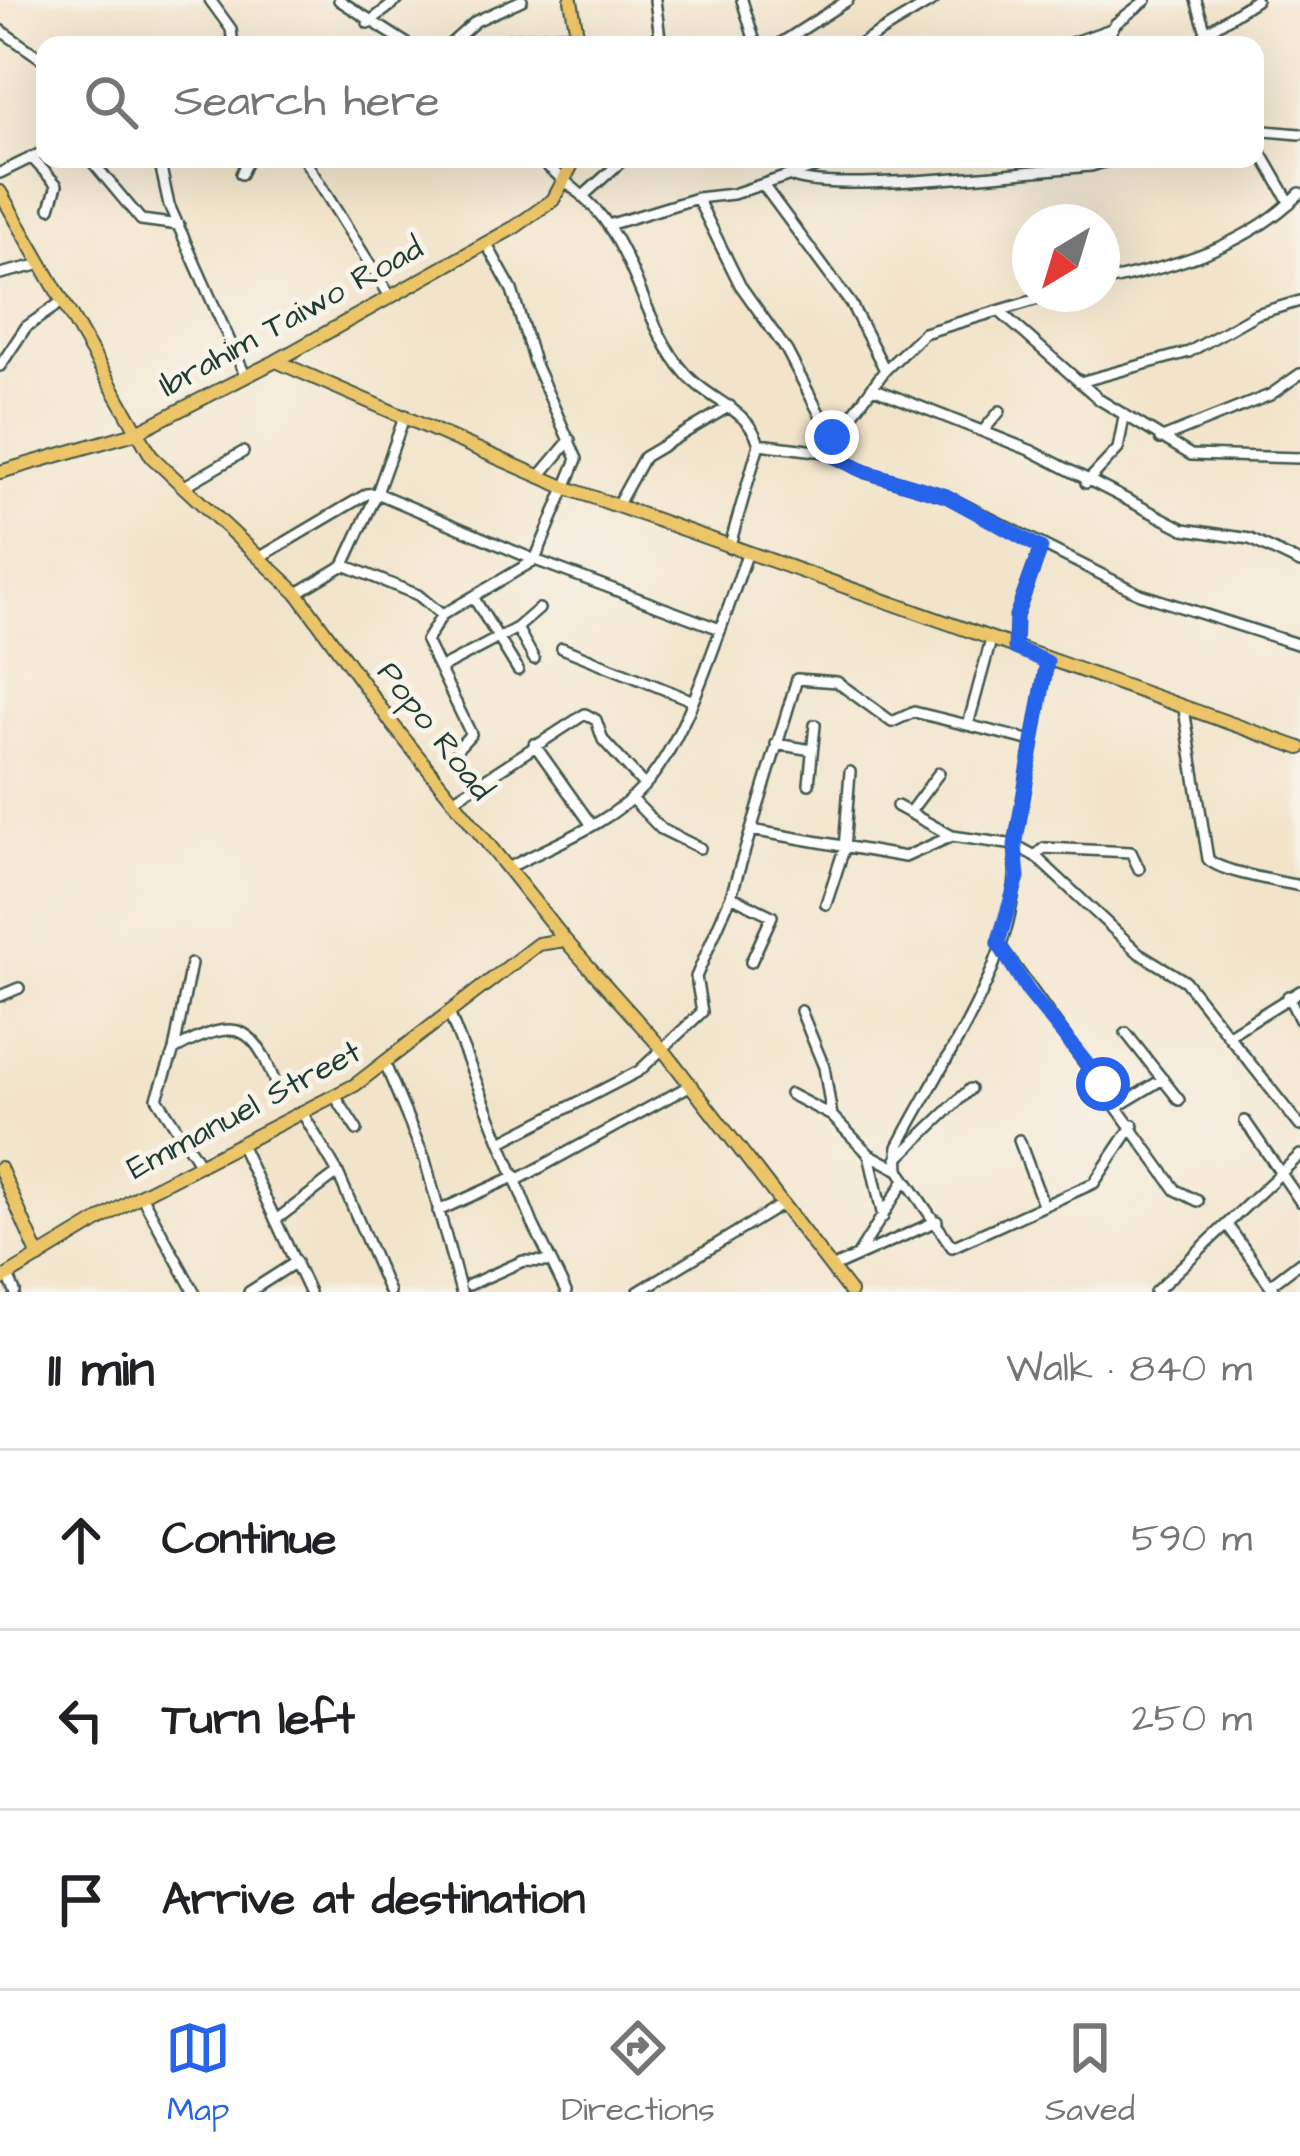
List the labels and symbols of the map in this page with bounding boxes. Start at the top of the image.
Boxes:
north arrow [1012,204,1120,312]
street label: Ibrahim Taiwo Road [151,225,431,409]
route end [805,410,859,464]
street label: Popo Road [366,652,504,810]
street label: Emmanuel Street [119,1029,369,1191]
route start [1076,1057,1130,1111]

